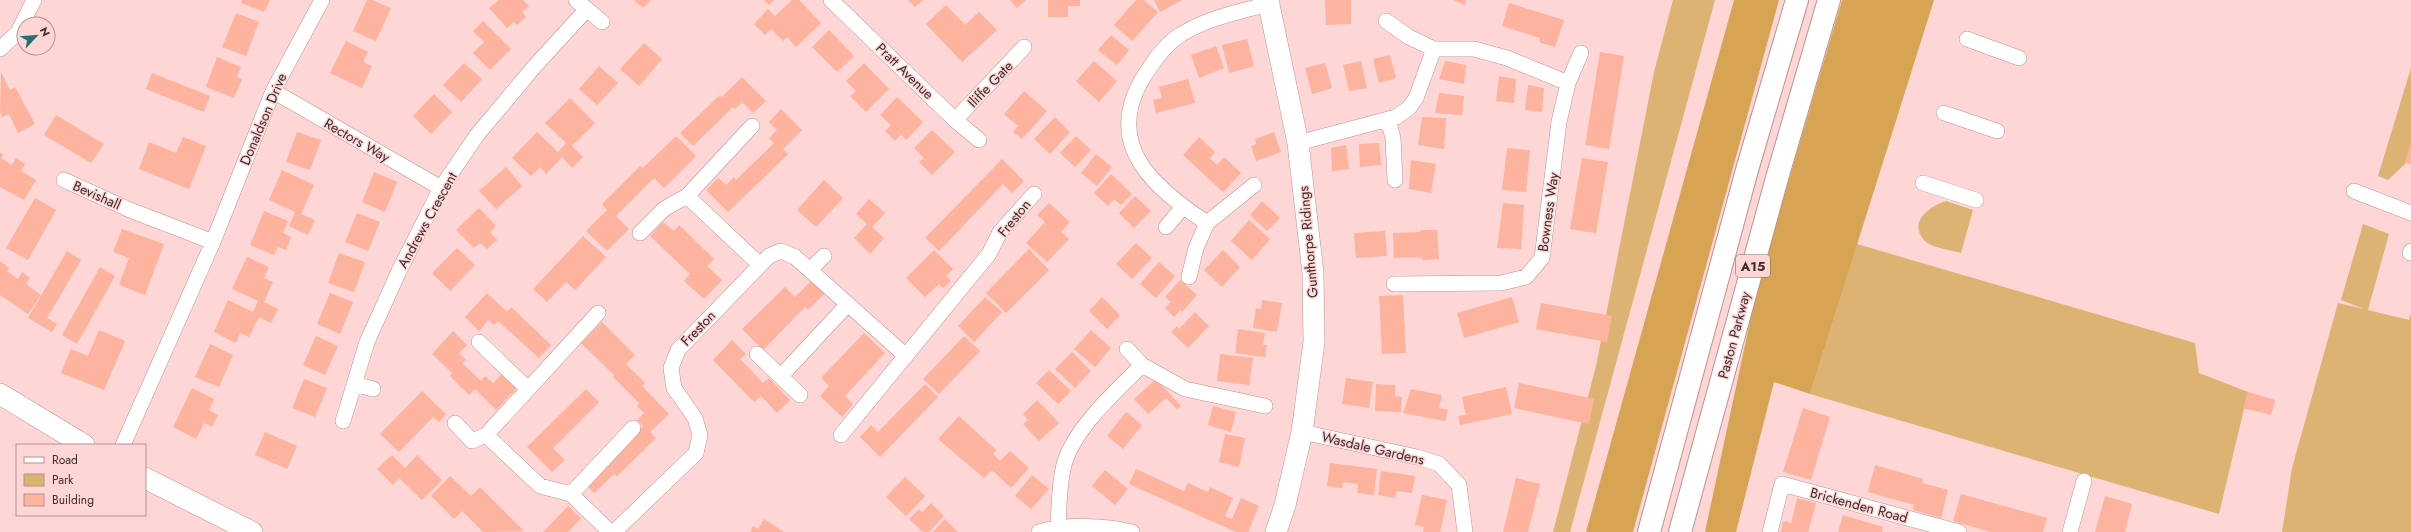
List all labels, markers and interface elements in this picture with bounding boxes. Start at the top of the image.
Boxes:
north arrow [16,16,56,56]
text: N [36,24,54,39]
street label: Pratt Avenue [872,38,938,104]
street label: Iliffe Gate [963,56,1017,112]
street label: Donaldson Drive [235,70,291,168]
street label: Rectors Way [321,113,394,167]
street label: Andrews Crescent [392,168,462,272]
street label: Bowness Way [1533,170,1564,253]
street label: Bevishall [70,176,124,214]
street label: Gunthorpe Ridings [1293,185,1323,299]
street label: Freston [993,195,1035,241]
road number: A15 [1736,255,1770,277]
street label: Paston Parkway [1713,288,1755,381]
street label: Freston [676,306,720,350]
street label: Wasdale Gardens [1320,426,1427,470]
legend [16,444,146,516]
text: Road [52,451,78,469]
text: Park [52,471,74,489]
street label: Brickenden Road [1808,482,1910,528]
text: Building [52,491,94,509]

